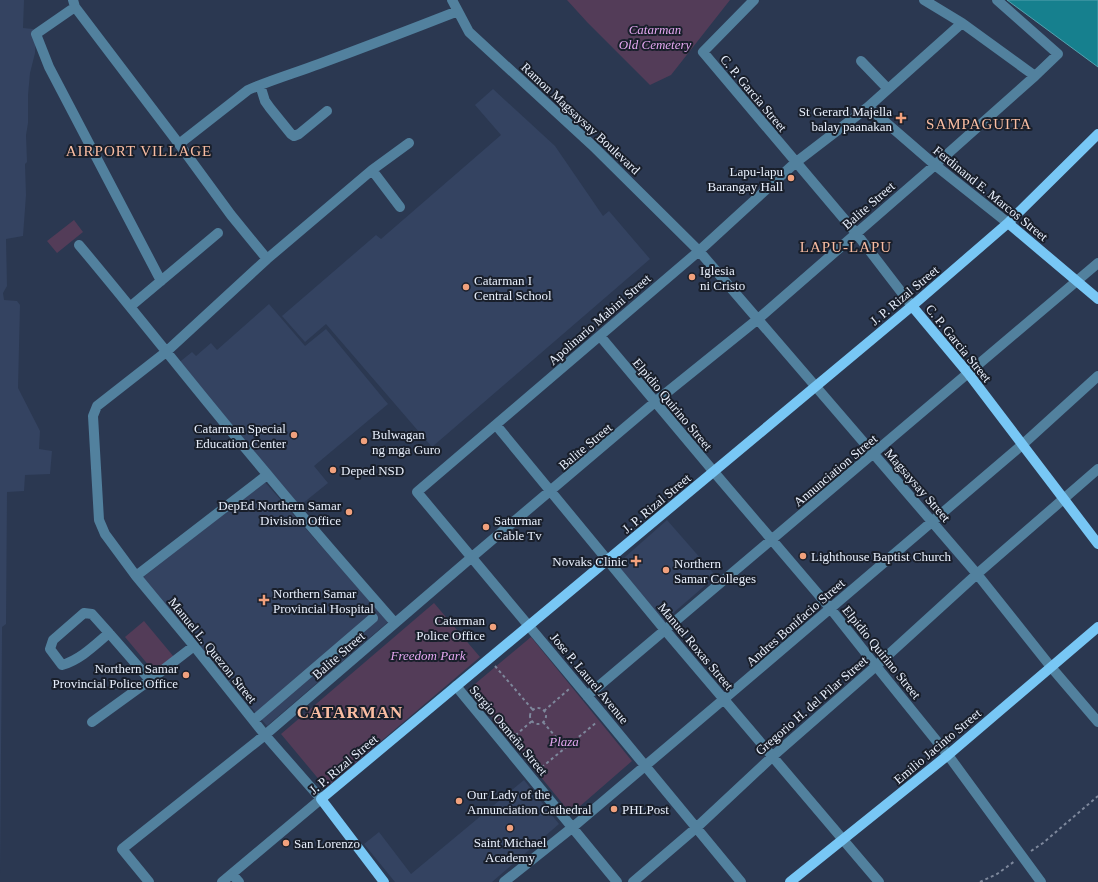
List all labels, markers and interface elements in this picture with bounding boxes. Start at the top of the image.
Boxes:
park label: Catarman Old Cemetery [619,22,692,52]
street label: C. P. Garcia Street [717,52,790,135]
street label: Ramon Magsaysay Boulevard [518,59,643,178]
place label: St Gerard Majella balay paanakan [799,104,892,134]
marker: St Gerard Majella balay paanakan [895,112,907,124]
district label: SAMPAGUITA [926,116,1032,132]
district label: AIRPORT VILLAGE [66,143,212,159]
street label: Ferdinand E. Marcos Street [930,143,1051,244]
place label: Lapu-lapu Barangay Hall [708,164,784,194]
marker: Lapu-lapu Barangay Hall [786,173,796,183]
street label: Balite Street [839,178,898,232]
district label: LAPU-LAPU [800,239,892,255]
street label: J. P. Rizal Street [867,262,942,328]
place label: Iglesia ni Cristo [700,263,745,293]
street label: Apolinario Mabini Street [545,271,654,368]
marker: Iglesia ni Cristo [687,272,697,282]
place label: Catarman I Central School [474,273,552,303]
marker: Catarman I Central School [461,282,471,292]
street label: C. P. Garcia Street [923,301,995,386]
street label: Elpidio Quirino Street [630,355,716,454]
street label: Balite Street [556,420,615,473]
place label: Catarman Special Education Center [194,421,287,451]
place label: Bulwagan ng mga Guro [372,427,441,457]
marker: Catarman Special Education Center [289,430,299,440]
street label: Annunciation Street [791,431,880,510]
marker: Bulwagan ng mga Guro [359,436,369,446]
street label: Magsaysay Street [882,446,954,525]
place label: Deped NSD [341,463,404,478]
marker: Deped NSD [328,465,338,475]
street label: J. P. Rizal Street [619,470,694,536]
place label: DepEd Northern Samar Division Office [218,498,342,528]
marker: DepEd Northern Samar Division Office [344,507,354,517]
place label: Saturmar Cable Tv [494,513,542,543]
marker: Saturmar Cable Tv [481,522,491,532]
place label: Lighthouse Baptist Church [811,549,952,564]
marker: Lighthouse Baptist Church [798,551,808,561]
place label: Novaks Clinic [552,554,627,569]
marker: Novaks Clinic [630,555,642,567]
place label: Northern Samar Colleges [674,556,756,586]
marker: Northern Samar Colleges [661,565,671,575]
street label: Andres Bonifacio Street [743,575,848,669]
place label: Northern Samar Provincial Hospital [273,586,374,616]
marker: Northern Samar Provincial Hospital [258,594,270,606]
street label: Manuel L. Quezon Street [165,595,260,706]
street label: Manuel Roxas Street [655,600,737,693]
street label: Elpidio Quirino Street [839,603,924,702]
place label: Catarman Police Office [416,613,485,643]
marker: Catarman Police Office [488,622,498,632]
street label: Balite Street [309,628,368,682]
street label: Jose P. Laurel Avenue [547,630,632,727]
park label: Freedom Park [390,648,466,663]
street label: Gregorio H. del Pilar Street [752,652,871,758]
place label: Northern Samar Provincial Police Office [53,661,179,691]
marker: Northern Samar Provincial Police Office [181,670,191,680]
street label: Sergio Osmeña Street [467,682,551,779]
district label: CATARMAN [297,703,403,722]
street label: Emilio Jacinto Street [891,705,984,787]
street label: J. P. Rizal Street [306,731,381,797]
park label: Plaza [548,734,579,749]
place label: Our Lady of the Annunciation Cathedral [467,787,592,817]
marker: Our Lady of the Annunciation Cathedral [454,796,464,806]
place label: PHLPost [622,802,669,817]
marker: PHLPost [609,804,619,814]
marker: Saint Michael Academy [505,823,515,833]
place label: Saint Michael Academy [474,835,547,865]
place label: San Lorenzo [294,836,360,851]
marker: San Lorenzo [281,838,291,848]

